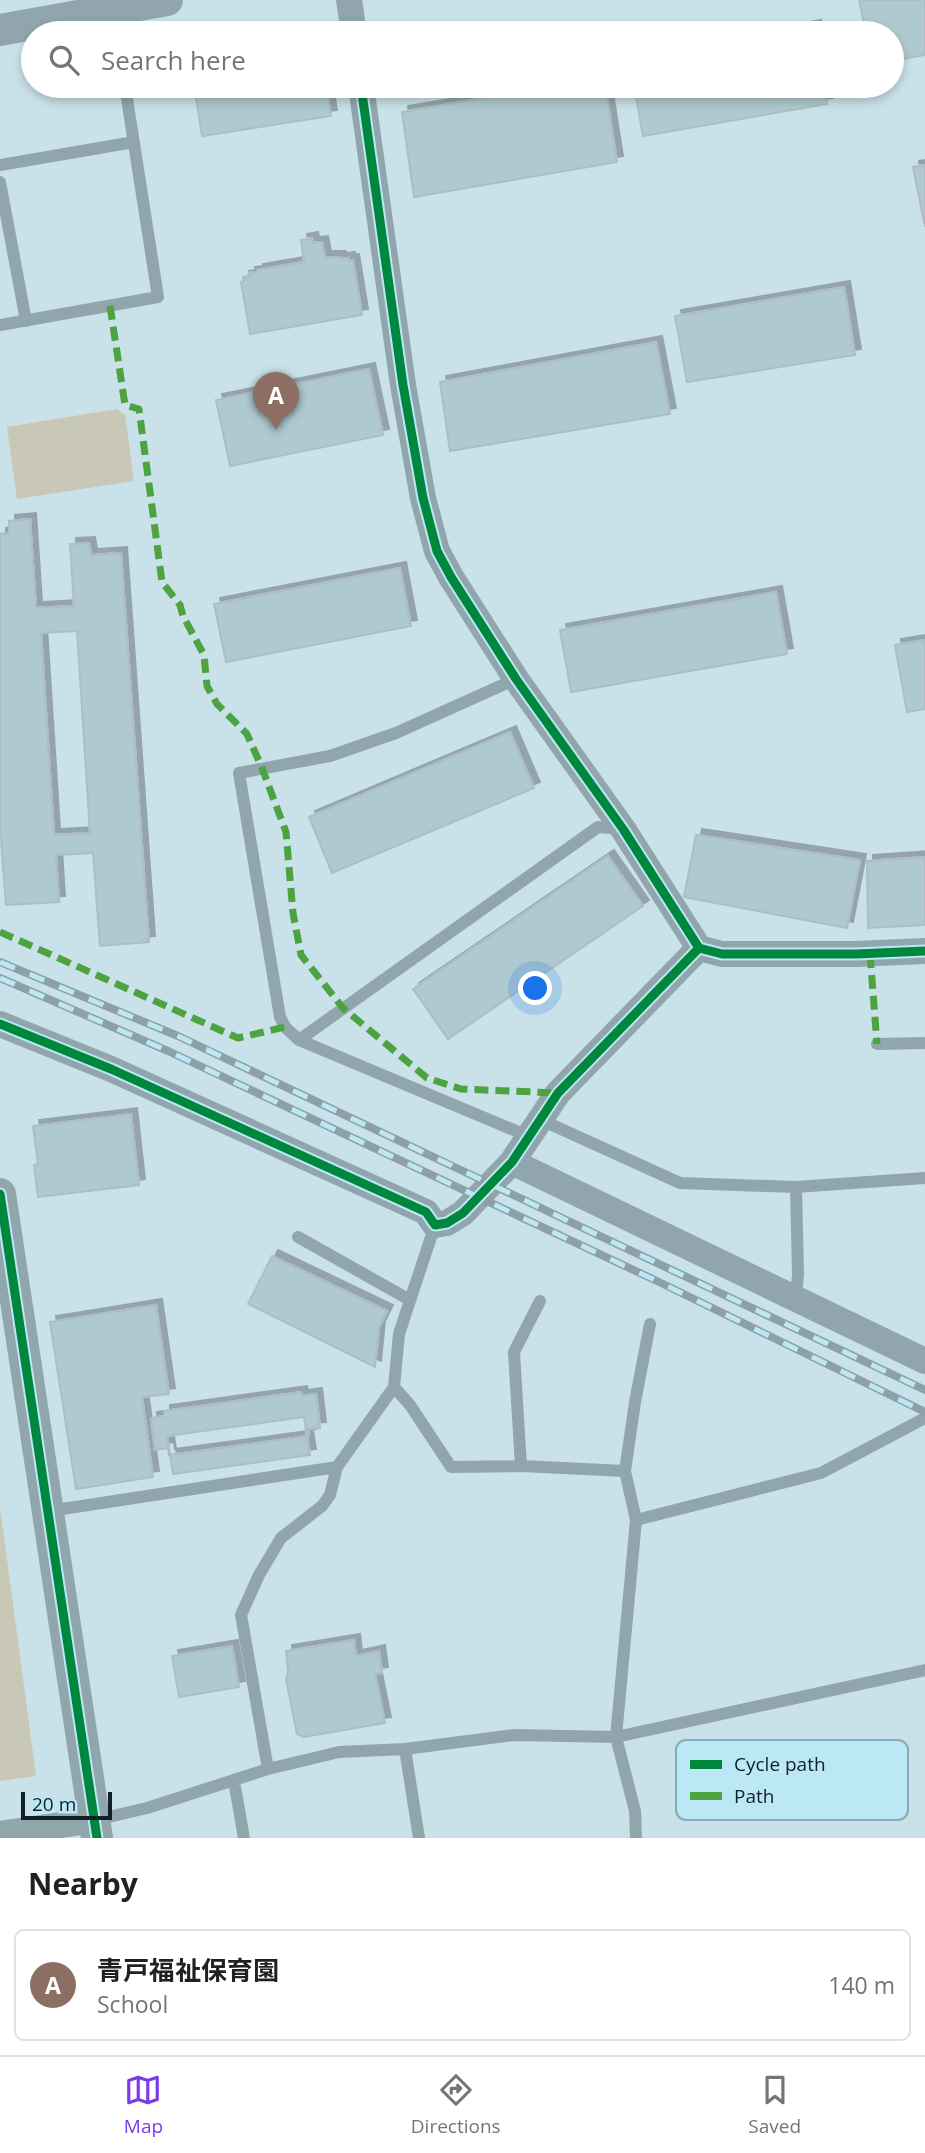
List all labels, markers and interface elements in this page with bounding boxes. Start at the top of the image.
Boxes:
search box [21,21,904,98]
icon: search [45,41,83,79]
text: Search here [101,42,246,78]
pin: A [253,372,299,430]
your location [518,971,552,1005]
legend [676,1740,908,1820]
text: Cycle path [734,1751,826,1777]
text: Path [734,1783,774,1809]
scale bar [21,1789,112,1821]
text: 20 m [32,1791,76,1817]
text: Nearby [28,1863,138,1904]
text: 青戸福祉保育園 [97,1952,279,1988]
text: A [45,1969,61,2001]
text: 140 m [828,1969,895,2001]
text: School [97,1988,168,2020]
tab: Map [124,2071,163,2139]
tab: Directions [411,2071,501,2139]
tab: Saved [748,2071,801,2139]

